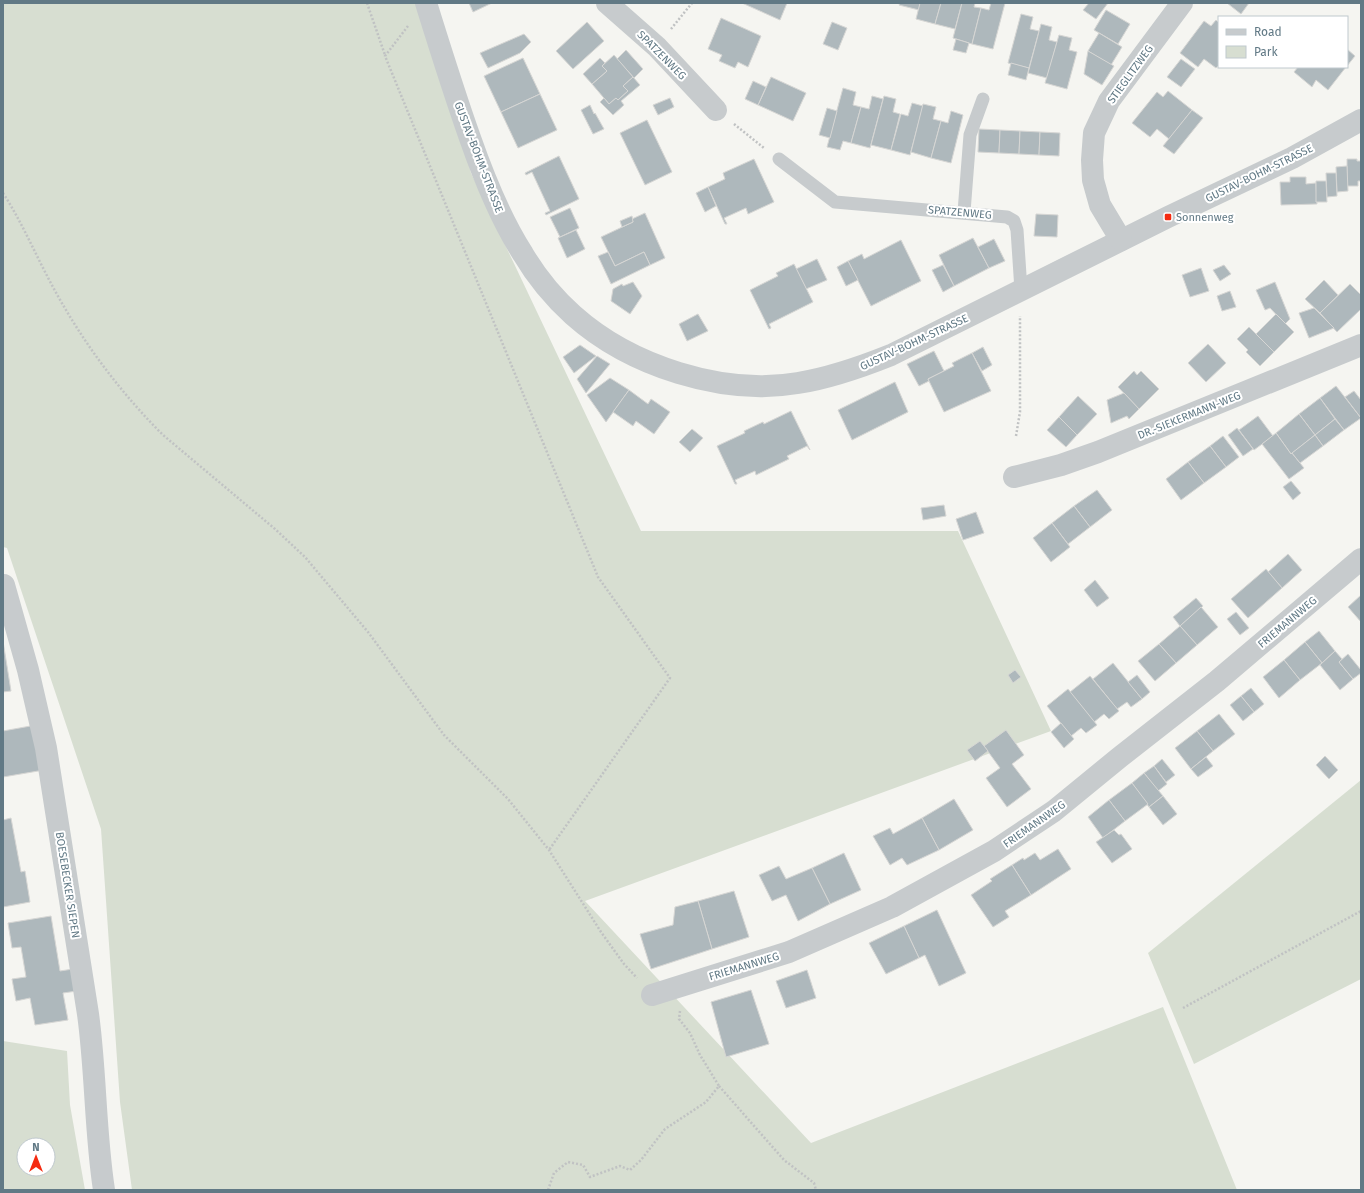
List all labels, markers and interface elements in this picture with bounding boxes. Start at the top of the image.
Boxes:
legend [1218,16,1348,68]
text: Road [1254,25,1282,39]
street label: SPATZENWEG [634,28,689,83]
street label: STIEGLITZWEG [1105,42,1156,106]
text: Park [1254,45,1278,59]
street label: GUSTAV-BOHM-STRASSE [451,100,506,215]
street label: GUSTAV-BOHM-STRASSE [1203,142,1315,205]
street label: SPATZENWEG [928,203,992,222]
place label: Sonnenweg [1176,211,1234,224]
marker: Sonnenweg [1163,212,1173,222]
street label: GUSTAV-BOHM-STRASSE [858,312,970,373]
street label: DR.-SIEKERMANN-WEG [1136,389,1243,442]
street label: FRIEMANNWEG [1255,594,1319,651]
street label: FRIEMANNWEG [1001,798,1068,851]
street label: BOESEBECKER SIEPEN [53,831,82,939]
street label: FRIEMANNWEG [707,950,781,983]
north arrow [16,1137,56,1177]
text: N [32,1141,40,1154]

